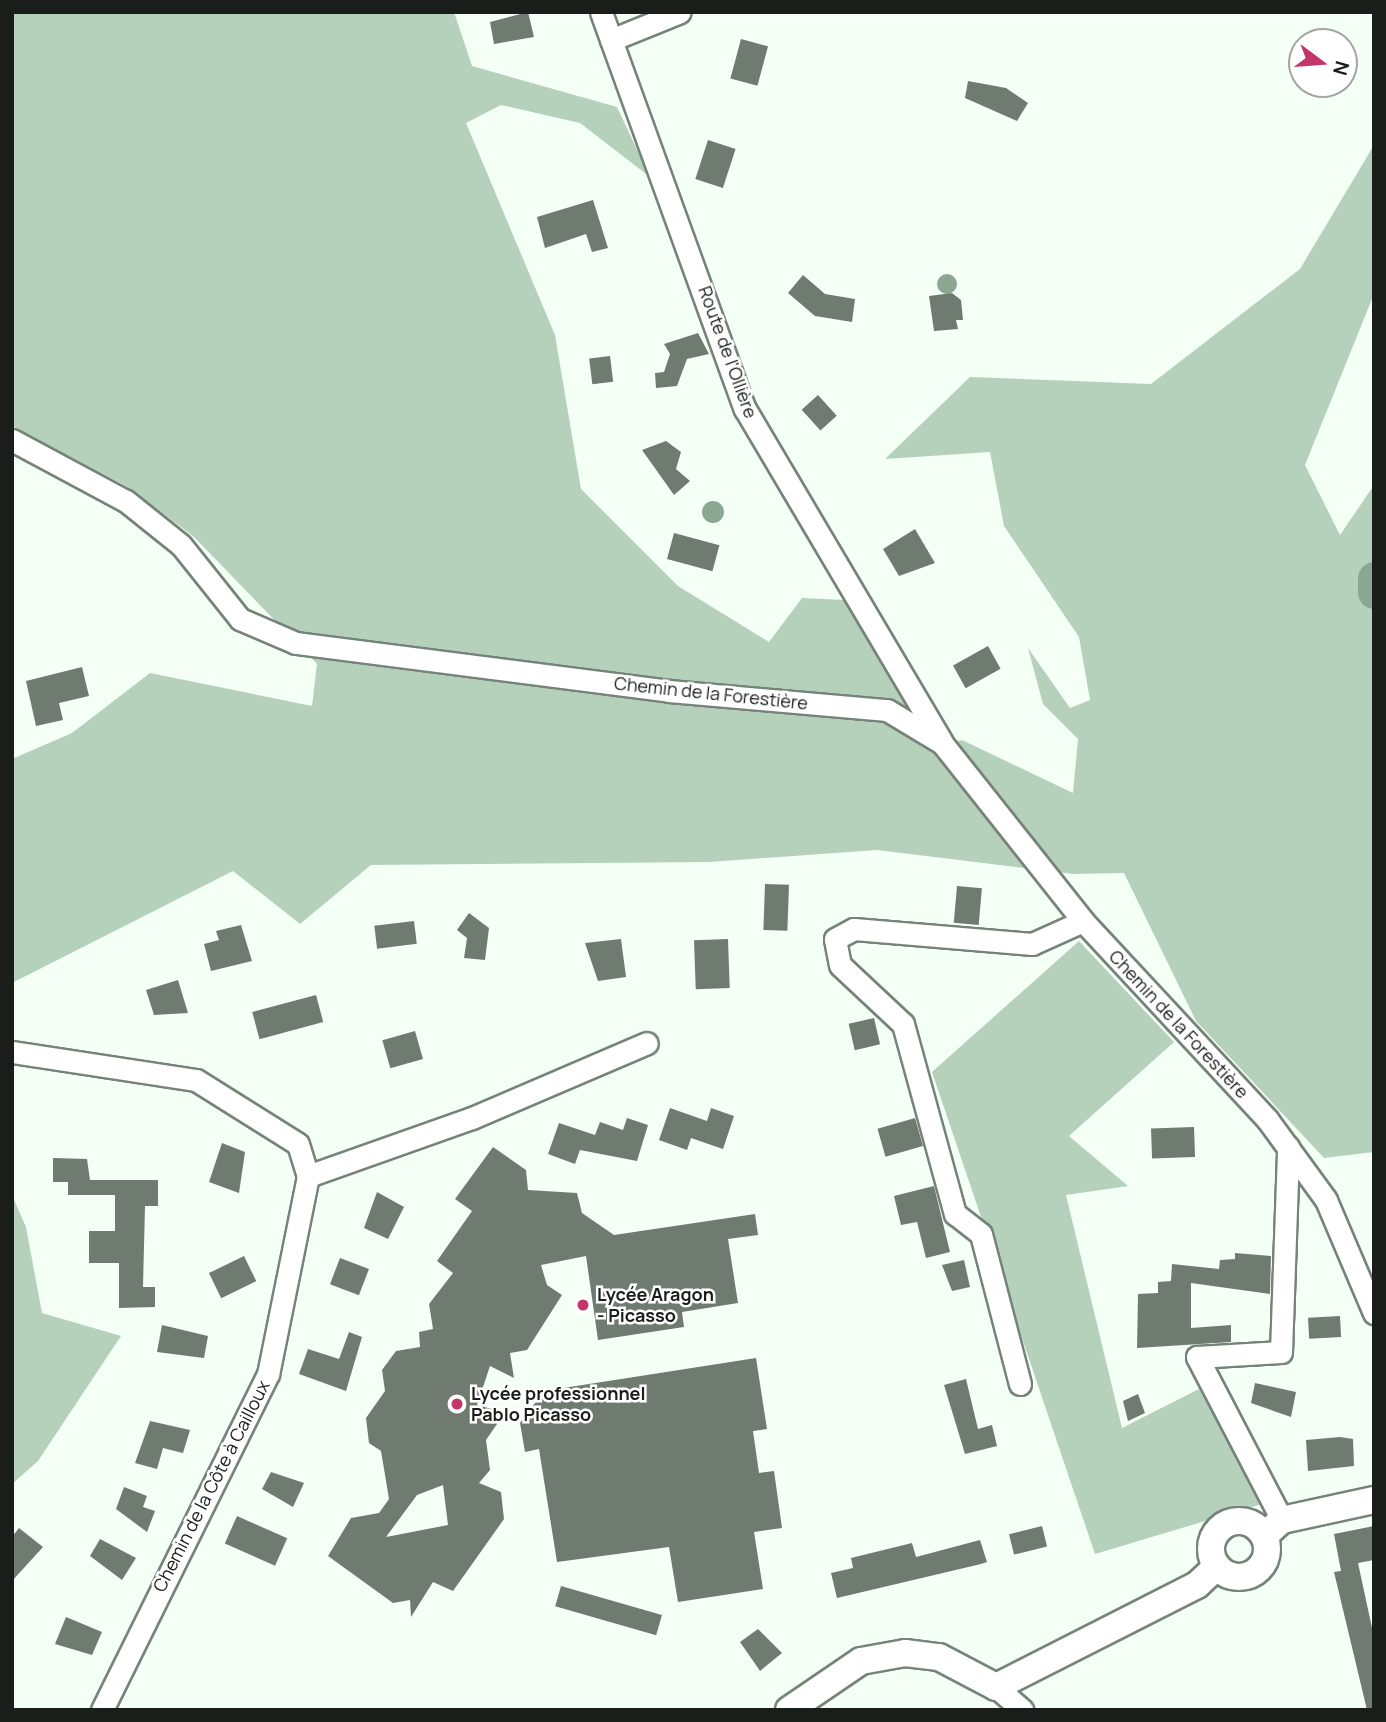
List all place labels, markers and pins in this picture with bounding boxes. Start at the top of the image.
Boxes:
place label: Lycée Aragon - Picasso [597,1284,714,1326]
marker: Lycée Aragon - Picasso [575,1297,591,1313]
place label: Lycée professionnel Pablo Picasso [471,1383,645,1426]
marker: Lycée professionnel Pablo Picasso [449,1396,465,1412]

